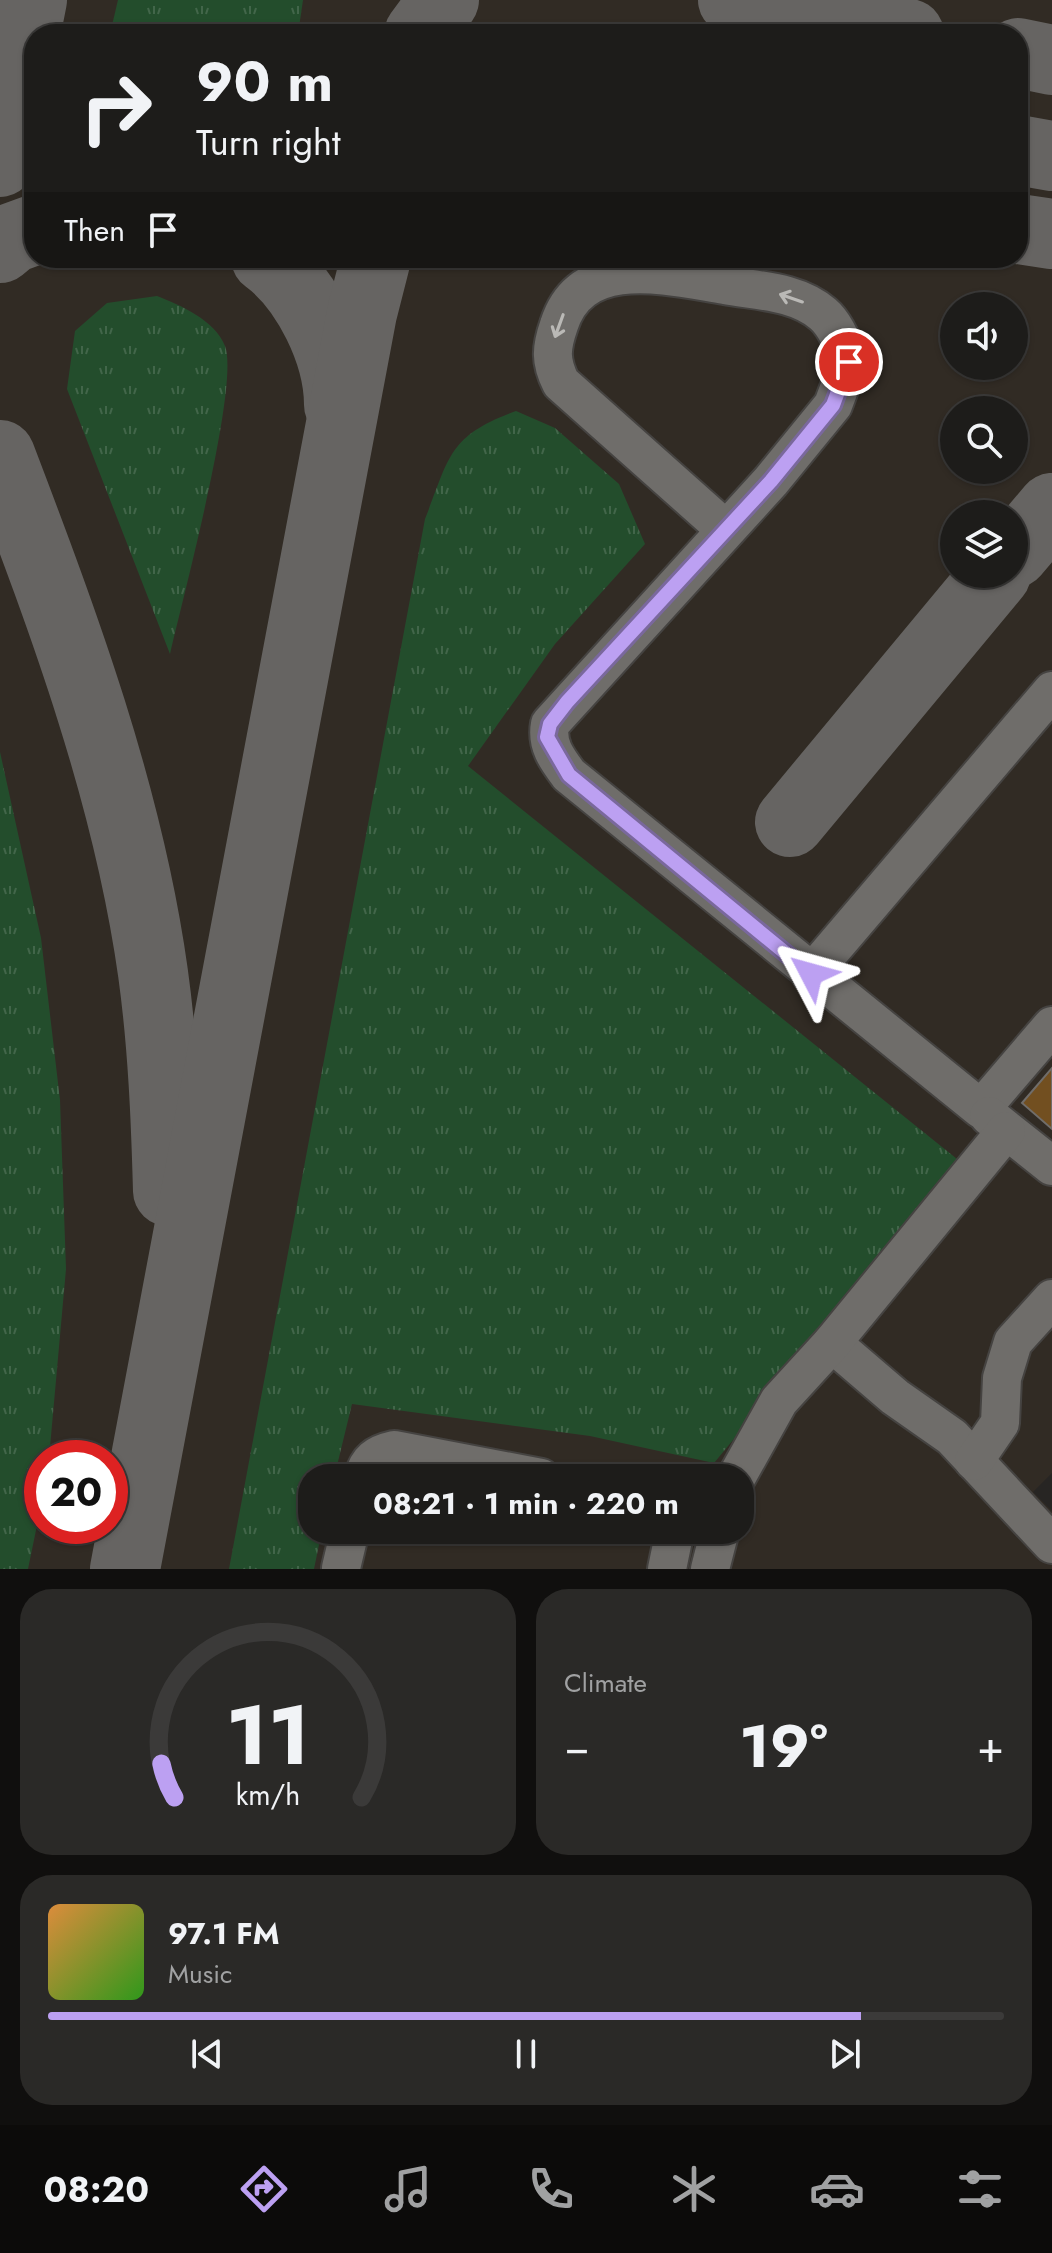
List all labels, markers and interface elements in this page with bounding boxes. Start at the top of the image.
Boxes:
text: 90 m [196,41,333,122]
icon: right [64,56,168,160]
text: Turn right [196,116,341,168]
icon: arrive [141,208,185,252]
text: Then [64,209,125,252]
one-way arrow [779,289,804,304]
map controls [940,292,1028,588]
button: sound [940,292,1028,380]
one-way arrow [551,313,565,338]
pin [815,328,883,396]
icon: arrive [827,340,871,384]
button: search [940,396,1028,484]
button: layers [940,500,1028,588]
position arrow [769,932,853,1016]
speed limit sign: 20 [24,1440,128,1544]
text: 08:21 · 1 min · 220 m [373,1482,679,1525]
text: Climate [564,1664,647,1702]
text: 11 [226,1675,310,1795]
text: 19° [739,1703,828,1790]
text: − [564,1715,590,1779]
text: + [977,1715,1004,1779]
text: km/h [236,1774,300,1816]
text: 97.1 FM [168,1912,280,1955]
text: Music [168,1955,232,1993]
icon: previous [185,2032,229,2076]
icon: pause [504,2032,548,2076]
icon: next [823,2032,867,2076]
icon: directions [236,2161,292,2217]
icon: music [380,2161,436,2217]
icon: phone [523,2161,579,2217]
icon: climate [666,2161,722,2217]
icon: car [809,2161,865,2217]
icon: filters [952,2161,1008,2217]
text: 08:20 [44,2163,149,2215]

